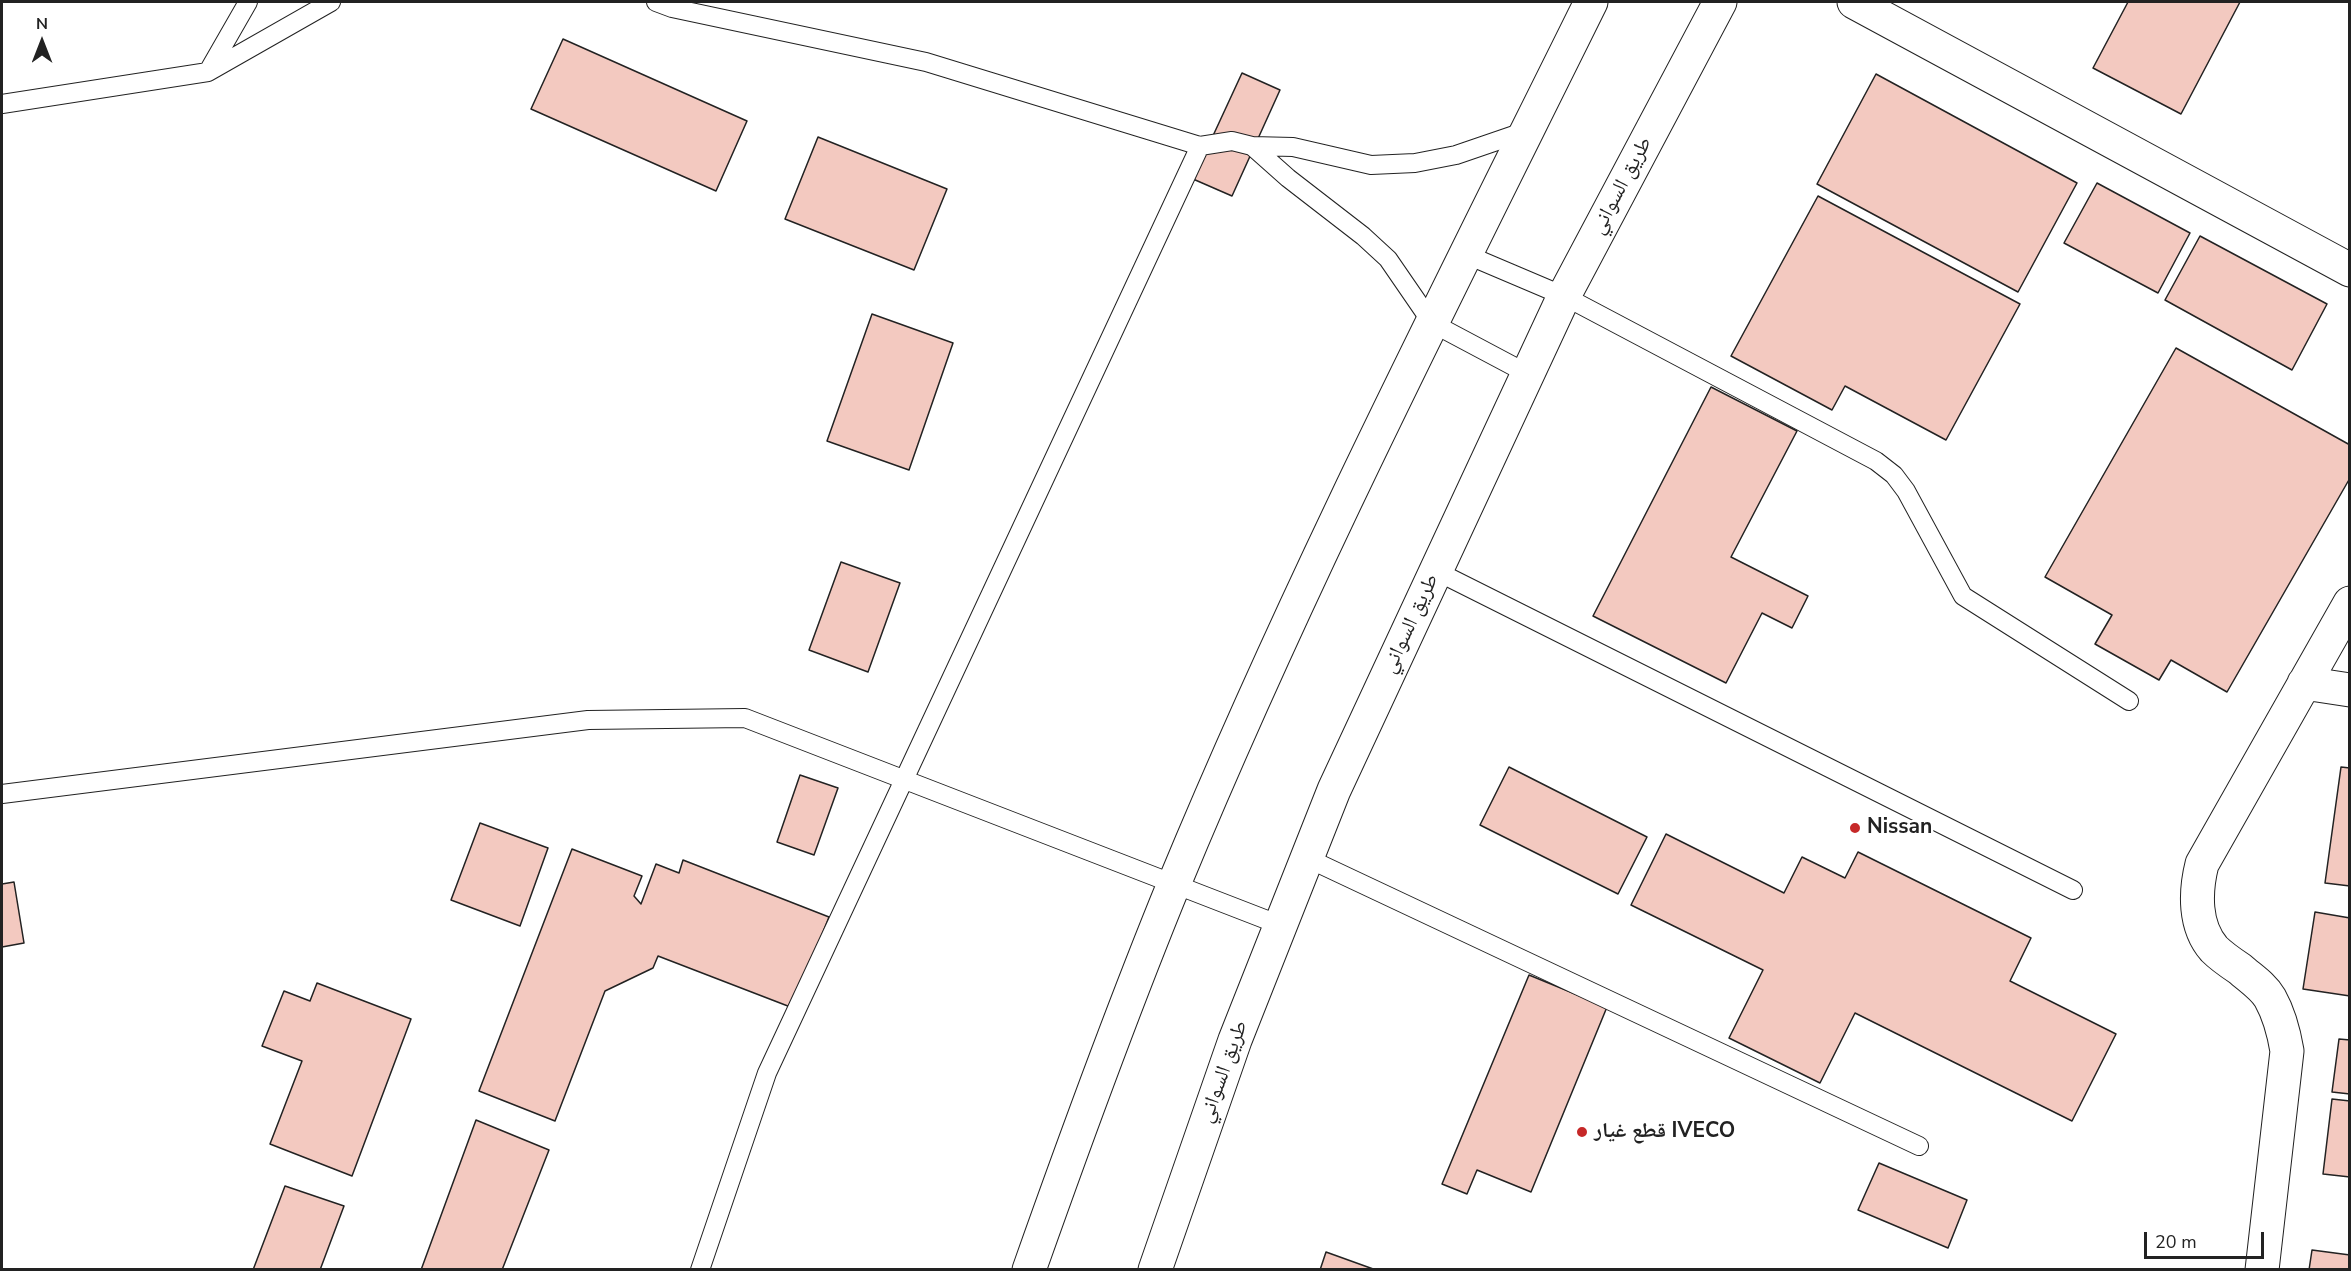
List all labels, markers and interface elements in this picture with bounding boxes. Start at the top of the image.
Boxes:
north arrow [12,12,72,72]
text: N [36,13,48,35]
street label: طريق السواني [1586,133,1658,239]
street label: طريق السواني [1377,570,1445,678]
place label: Nissan [1867,815,1932,841]
marker: Nissan [1848,821,1862,835]
street label: طريق السواني [1194,1017,1254,1127]
place label: قطع غيار IVECO [1594,1119,1735,1145]
marker: قطع غيار IVECO [1575,1125,1589,1139]
scale bar [2147,1220,2267,1258]
text: 20 m [2155,1230,2197,1254]

